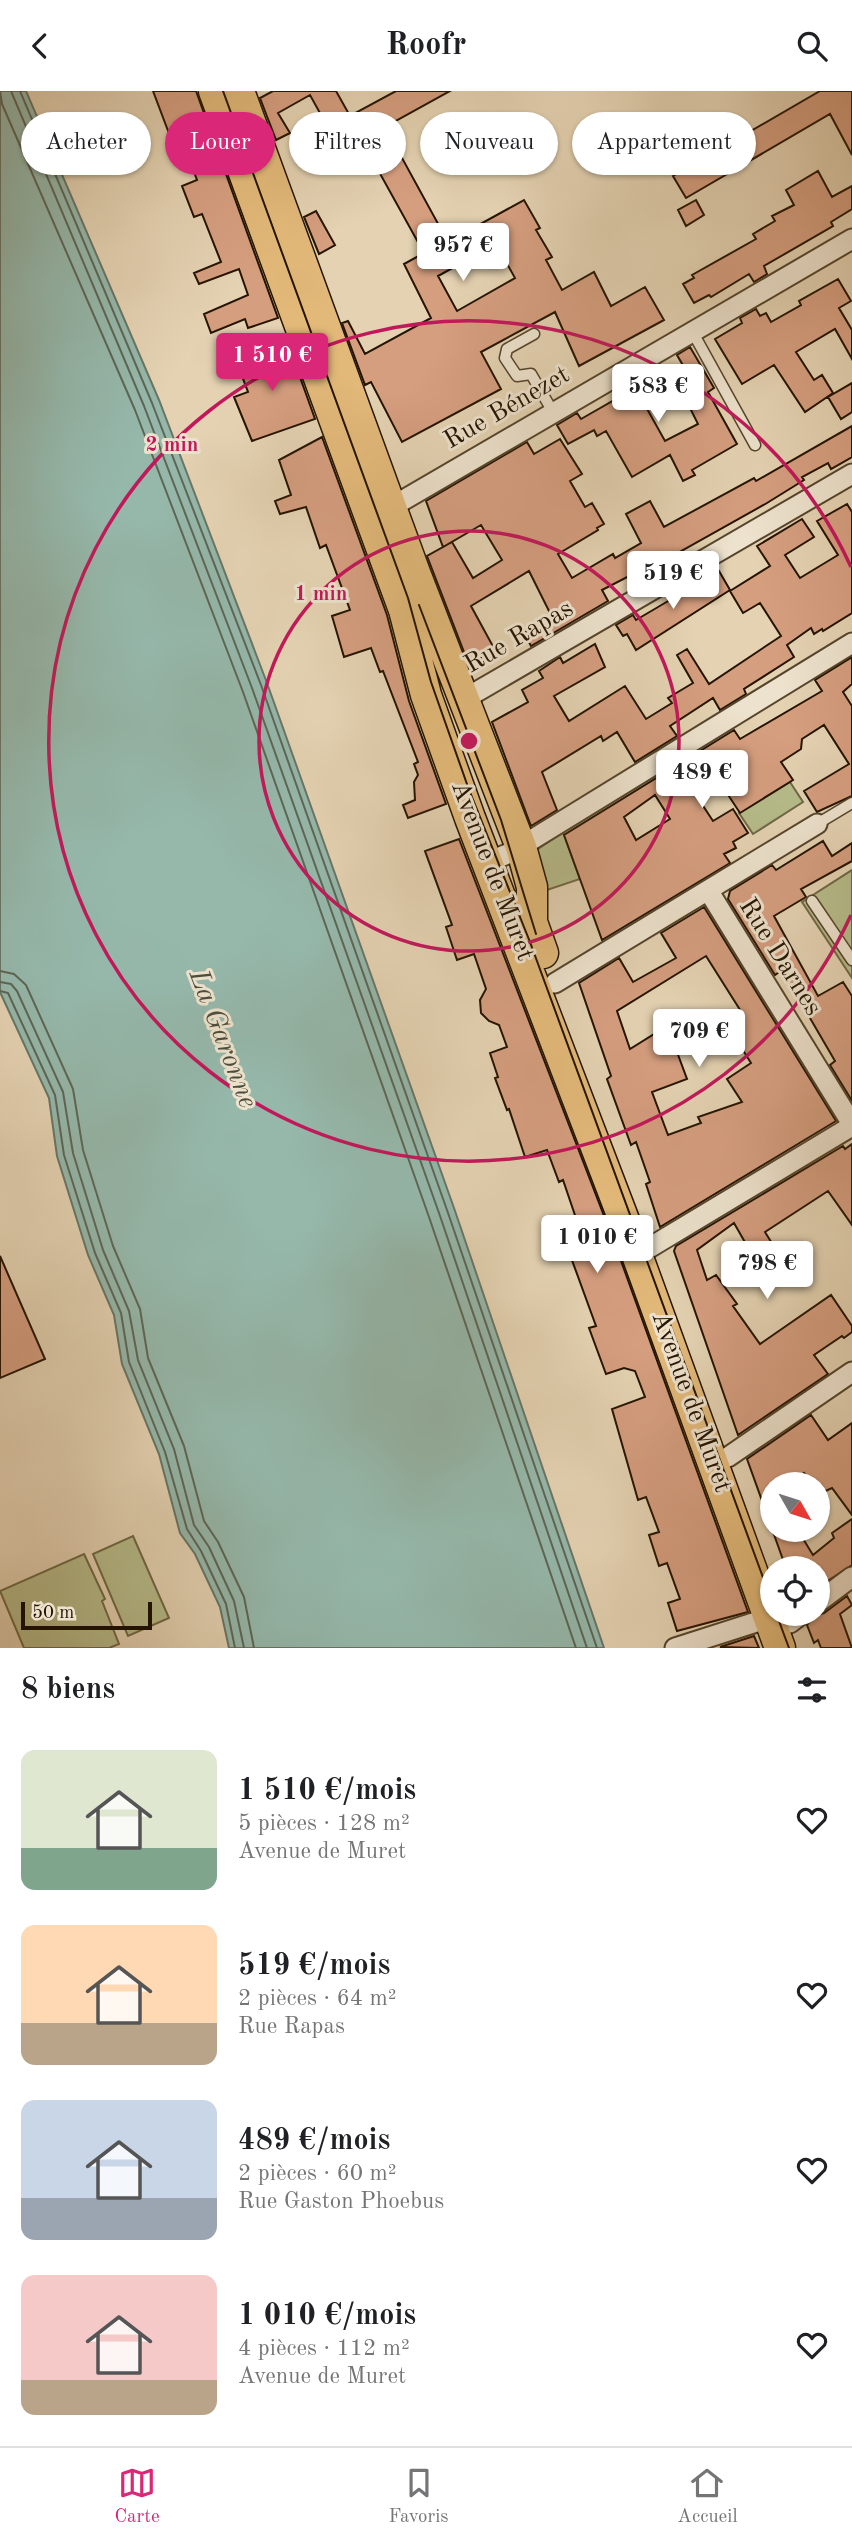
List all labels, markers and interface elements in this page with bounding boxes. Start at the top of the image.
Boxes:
icon: back [21,27,59,65]
icon: search [793,27,831,65]
text: Roofr [386,30,466,62]
chip: Acheter [21,112,151,175]
chip: Louer [165,112,275,175]
chip: Filtres [289,112,406,175]
chip: Nouveau [420,112,558,175]
chip: Appartement [572,112,756,175]
pin: 957 € [414,223,512,283]
text: 957 € [433,234,493,257]
pin: 1 510 € [207,334,337,393]
text: 1 510 € [232,344,312,367]
street label: Rue Bénezet [440,362,574,454]
pin: 583 € [609,365,707,424]
text: 583 € [628,375,688,398]
text: 2 min [146,435,198,456]
pin: 519 € [624,552,722,611]
text: 519 € [643,562,703,585]
text: 1 min [295,584,347,605]
street label: Rue Rapas [460,596,578,678]
centre of rings [457,729,481,753]
pin: 489 € [653,751,751,810]
text: 489 € [672,761,732,784]
street label: Avenue de Muret [446,778,538,964]
street label: Rue Darnes [734,894,826,1020]
water label: La Garonne [182,965,261,1112]
pin: 709 € [650,1009,748,1069]
text: 709 € [669,1020,729,1043]
pin: 1 010 € [532,1215,662,1275]
text: 1 010 € [557,1226,637,1249]
pin: 798 € [718,1241,816,1301]
text: 798 € [737,1252,797,1275]
street label: Avenue de Muret [646,1308,736,1496]
north arrow [760,1472,830,1542]
map controls [760,1472,830,1626]
button: locate [760,1556,830,1626]
scale bar [21,1599,152,1631]
text: 50 m [32,1604,74,1623]
icon: filters [793,1671,831,1709]
text: 8 biens [21,1675,115,1705]
text: 1 510 €/mois [238,1776,416,1806]
icon: home [77,1778,161,1862]
icon: heart [793,1801,831,1839]
text: 5 pièces · 128 m² [238,1812,410,1835]
text: Avenue de Muret [238,1840,406,1863]
text: 519 €/mois [238,1951,390,1981]
icon: home [77,1953,161,2037]
icon: heart [793,1976,831,2014]
text: 2 pièces · 64 m² [238,1987,397,2010]
text: Rue Rapas [238,2015,345,2038]
text: 489 €/mois [238,2126,390,2156]
icon: home [77,2128,161,2212]
icon: heart [793,2151,831,2189]
text: 2 pièces · 60 m² [238,2162,397,2185]
text: Rue Gaston Phoebus [238,2190,444,2213]
text: 1 010 €/mois [238,2301,416,2331]
icon: home [77,2303,161,2387]
icon: heart [793,2326,831,2364]
text: 4 pièces · 112 m² [238,2337,410,2360]
text: Avenue de Muret [238,2365,406,2388]
tab: Carte [114,2464,160,2529]
tab: Favoris [388,2464,449,2529]
tab: Accueil [677,2464,738,2529]

